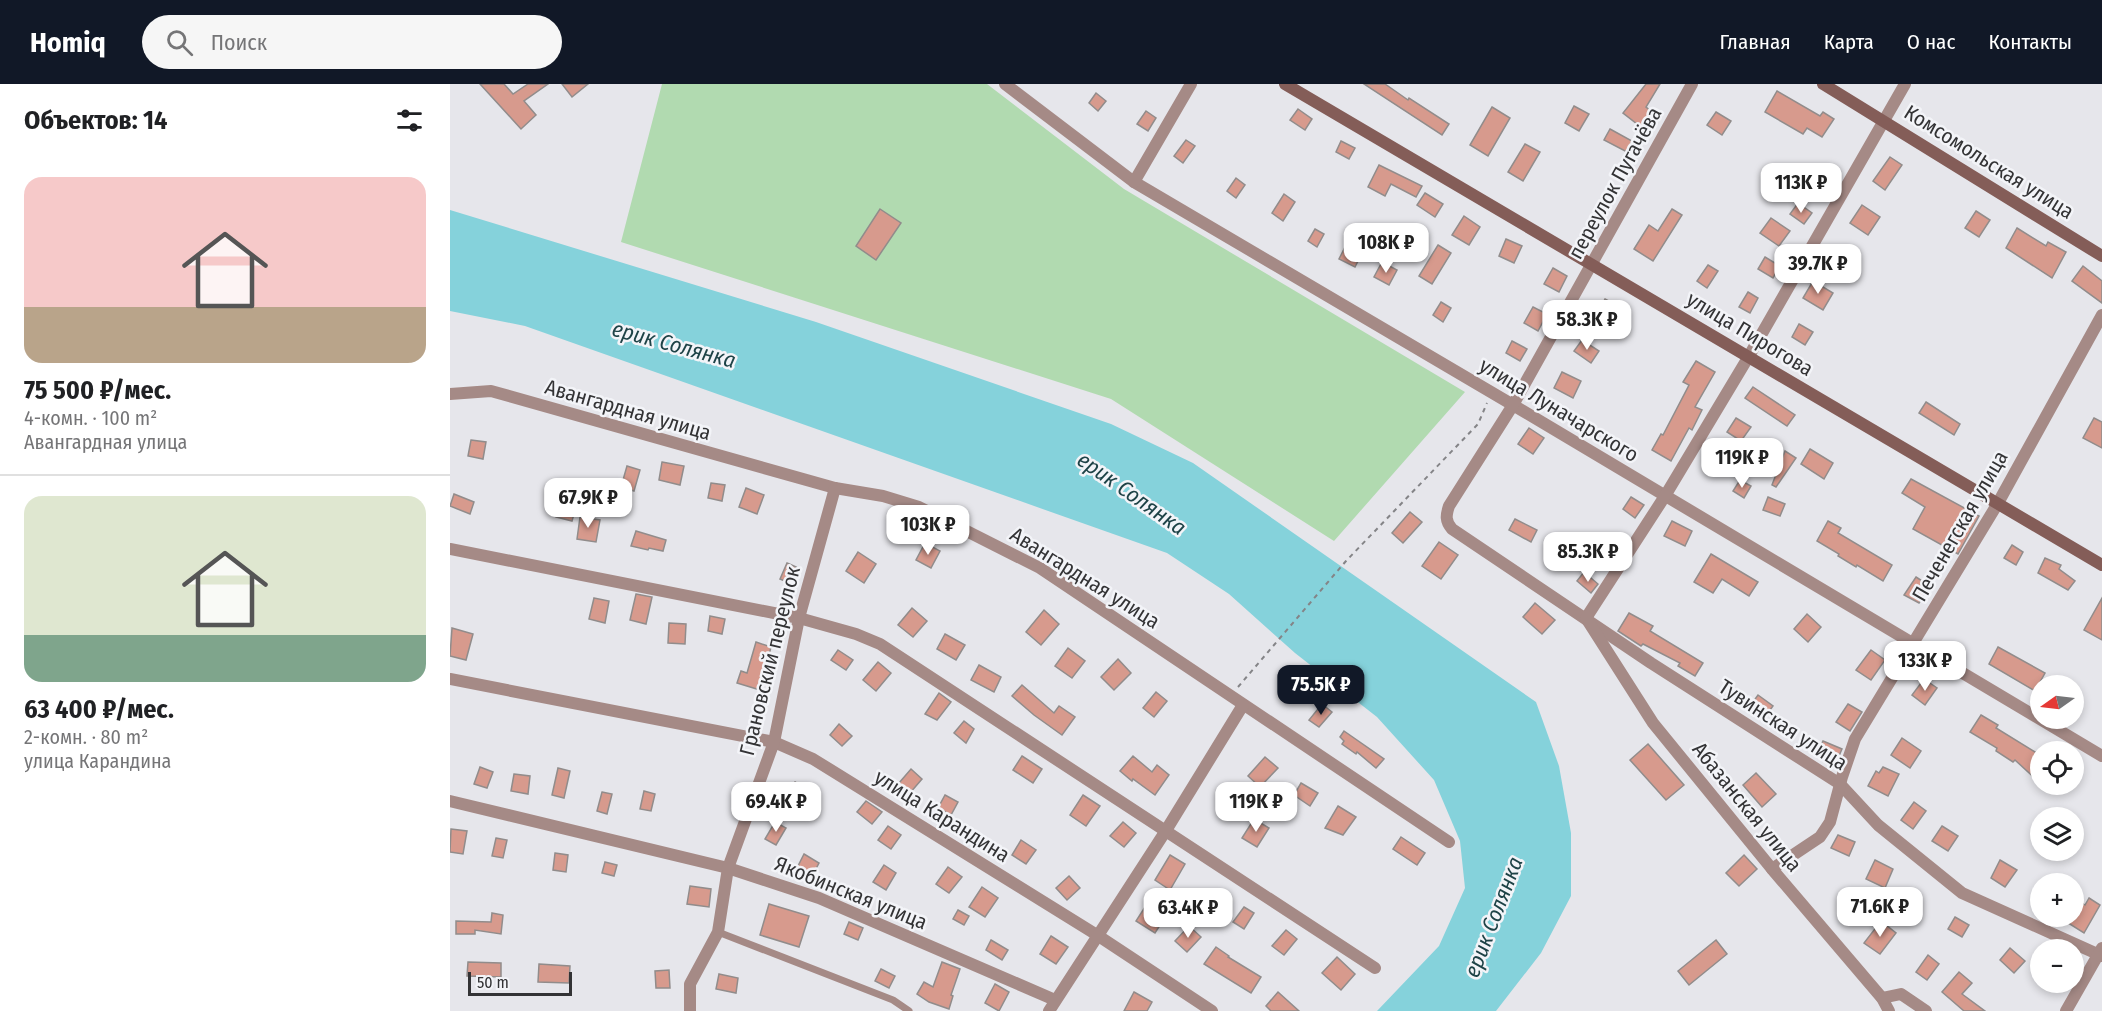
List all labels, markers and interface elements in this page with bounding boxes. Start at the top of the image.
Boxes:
search box [142,15,562,69]
text: Homiq [30,26,106,59]
icon: search [163,26,196,59]
text: Поиск [211,29,267,56]
text: Главная [1720,29,1791,55]
text: Карта [1824,29,1874,55]
text: О нас [1907,29,1955,55]
text: Контакты [1988,29,2072,55]
street label: Комсомольская улица [1899,99,2079,225]
street label: переулок Пугачёва [1562,102,1668,264]
icon: filters [393,104,426,137]
text: Объектов: 14 [24,105,167,136]
pin: 113K ₽ [1752,163,1850,214]
text: 113K ₽ [1775,170,1827,194]
icon: home [171,216,279,324]
pin: 108K ₽ [1337,223,1435,274]
text: 108K ₽ [1358,230,1414,254]
pin: 39.7K ₽ [1763,244,1873,295]
text: 39.7K ₽ [1788,251,1848,275]
street label: улица Пирогова [1682,286,1818,382]
pin: 58.3K ₽ [1532,300,1642,351]
text: 58.3K ₽ [1556,307,1618,331]
water label: ерик Солянка [609,315,739,374]
street label: улица Луначарского [1475,352,1643,468]
street label: Авангардная улица [542,374,714,446]
text: 75 500 ₽/мес. [24,375,171,406]
text: 4-комн. · 100 m² [24,406,157,430]
text: Авангардная улица [24,430,187,454]
pin: 119K ₽ [1693,438,1791,489]
text: 119K ₽ [1715,445,1769,469]
water label: ерик Солянка [1072,446,1191,541]
street label: Печенегская улица [1906,446,2014,606]
pin: 67.9K ₽ [533,478,643,529]
text: 67.9K ₽ [558,485,618,509]
pin: 103K ₽ [879,505,977,556]
text: 103K ₽ [900,512,956,536]
street label: Авангардная улица [1005,522,1165,634]
pin: 85.3K ₽ [1533,532,1643,583]
icon: home [171,535,279,643]
text: 85.3K ₽ [1557,539,1619,563]
street label: Грановский переулок [734,564,806,758]
pin: 133K ₽ [1876,641,1974,692]
text: 133K ₽ [1898,648,1952,672]
pin: 75.5K ₽ [1266,665,1376,716]
text: 75.5K ₽ [1291,672,1351,696]
street label: Тувинская улица [1714,674,1852,776]
north arrow [2030,675,2084,729]
map controls [2030,675,2084,993]
text: 63 400 ₽/мес. [24,694,174,725]
text: 2-комн. · 80 m² [24,725,148,749]
street label: Абазанская улица [1687,737,1807,877]
button: locate [2030,741,2084,795]
text: улица Карандина [24,749,171,773]
street label: улица Карандина [870,764,1014,868]
pin: 69.4K ₽ [721,782,831,833]
pin: 119K ₽ [1207,782,1305,833]
text: 69.4K ₽ [745,789,807,813]
text: 119K ₽ [1229,789,1283,813]
button: layers [2030,807,2084,861]
street label: Якобинская улица [771,851,931,935]
water label: ерик Солянка [1458,853,1529,981]
button: + [2030,873,2084,927]
pin: 71.6K ₽ [1825,887,1935,938]
pin: 63.4K ₽ [1133,888,1243,939]
text: 71.6K ₽ [1851,894,1909,918]
text: 63.4K ₽ [1158,895,1218,919]
button: − [2030,939,2084,993]
scale bar [468,969,572,996]
text: 50 m [477,973,509,992]

